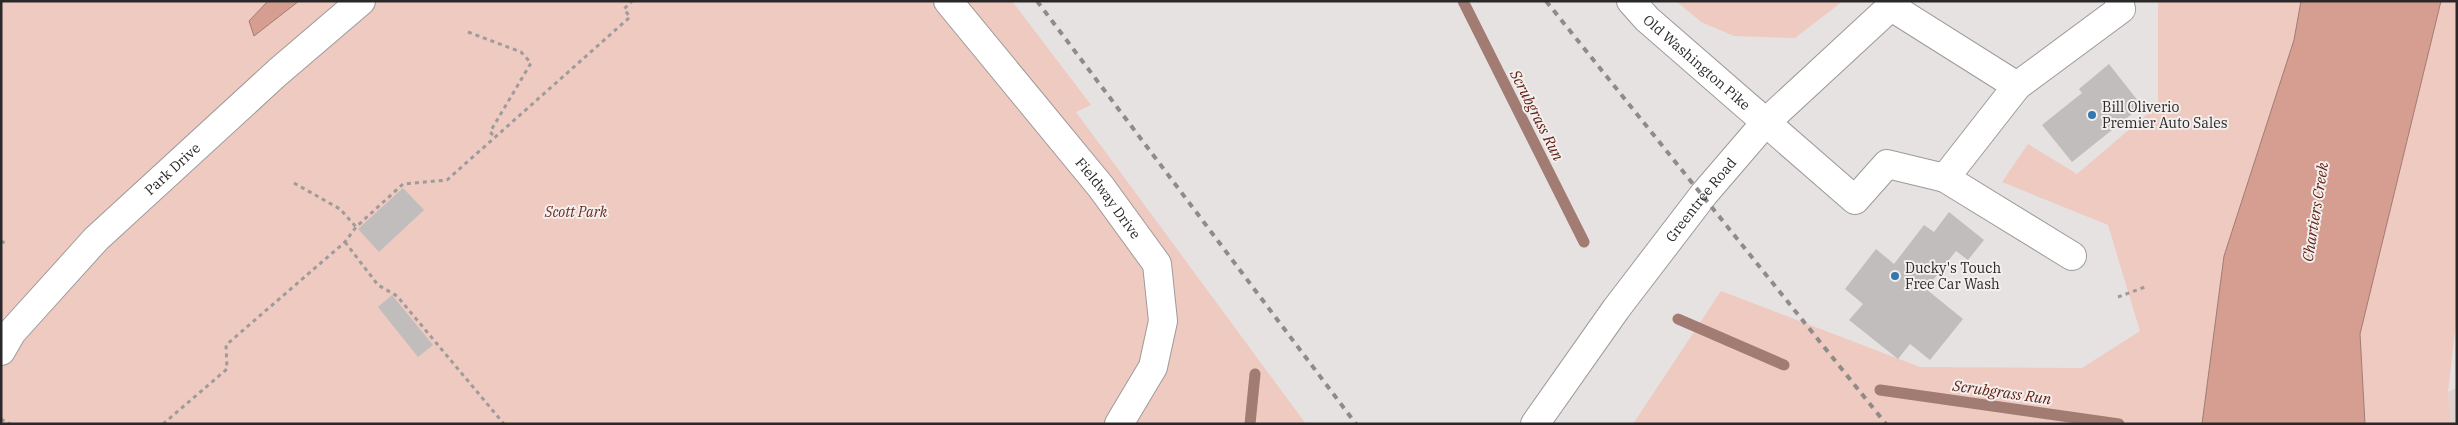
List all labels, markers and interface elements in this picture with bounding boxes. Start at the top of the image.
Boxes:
street label: Old Washington Pike [1639,11,1754,114]
water label: Scrubgrass Run [1506,66,1568,164]
place label: Bill Oliverio Premier Auto Sales [2102,98,2228,132]
marker: Bill Oliverio Premier Auto Sales [2086,109,2098,121]
street label: Park Drive [141,139,204,199]
street label: Fieldway Drive [1071,154,1145,242]
street label: Greentree Road [1662,154,1741,246]
water label: Chartiers Creek [2298,161,2332,263]
park label: Scott Park [544,203,608,221]
place label: Ducky's Touch Free Car Wash [1905,259,2001,293]
marker: Ducky's Touch Free Car Wash [1889,270,1901,282]
water label: Scrubgrass Run [1950,376,2053,408]

